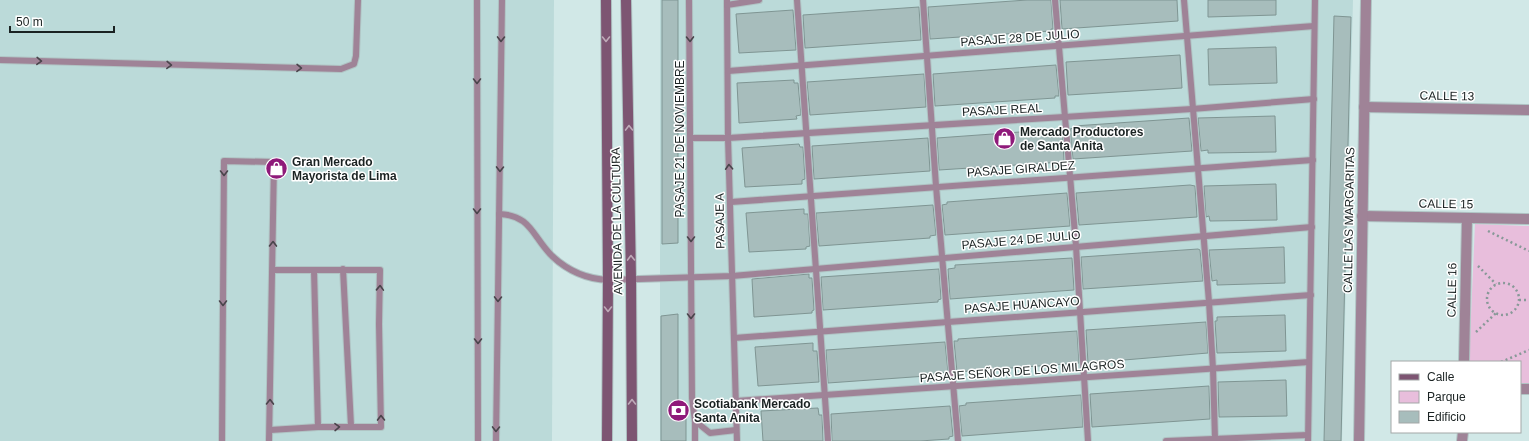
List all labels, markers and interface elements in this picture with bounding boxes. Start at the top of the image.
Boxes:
scale bar [10,8,114,34]
text: 50 m [16,15,43,29]
street label: PASAJE 28 DE JULIO [960,27,1080,49]
one-way arrow [497,36,506,42]
one-way arrow [602,36,610,42]
one-way arrow [685,36,694,42]
one-way arrow [36,57,42,65]
one-way arrow [166,60,172,69]
street label: PASAJE 21 DE NOVIEMBRE [673,60,687,218]
one-way arrow [296,64,302,72]
one-way arrow [473,78,481,84]
street label: CALLE 13 [1420,89,1475,103]
street label: PASAJE REAL [962,101,1043,119]
one-way arrow [625,125,633,131]
place label: Mercado Productores de Santa Anita [1020,125,1144,153]
shop icon: Mercado Productores de Santa Anita [992,126,1018,152]
street label: AVENIDA DE LA CULTURA [609,147,625,295]
street label: CALLE LAS MARGARITAS [1341,147,1357,293]
place label: Gran Mercado Mayorista de Lima [292,155,397,183]
shop icon: Gran Mercado Mayorista de Lima [263,156,289,182]
street label: PASAJE GIRALDEZ [966,158,1076,180]
one-way arrow [725,164,734,170]
one-way arrow [496,166,504,172]
one-way arrow [220,170,228,176]
street label: PASAJE A [713,193,727,249]
street label: CALLE 15 [1419,197,1474,211]
one-way arrow [473,208,481,214]
street label: PASAJE 24 DE JULIO [961,228,1081,252]
one-way arrow [687,236,695,242]
one-way arrow [269,241,278,247]
one-way arrow [627,255,635,261]
street label: CALLE 16 [1445,262,1459,317]
one-way arrow [376,285,385,291]
street label: PASAJE HUANCAYO [964,294,1080,316]
one-way arrow [494,296,502,302]
one-way arrow [219,300,227,306]
one-way arrow [604,306,612,312]
one-way arrow [687,313,695,319]
one-way arrow [474,338,482,344]
street label: PASAJE SEÑOR DE LOS MILAGROS [919,357,1125,385]
legend [1391,361,1521,433]
text: Calle [1427,370,1455,384]
text: Parque [1427,390,1466,404]
place label: Scotiabank Mercado Santa Anita [694,397,811,425]
bank icon: Scotiabank Mercado Santa Anita [666,398,692,424]
one-way arrow [266,399,274,405]
one-way arrow [628,399,636,405]
text: Edificio [1427,410,1466,424]
one-way arrow [377,415,385,421]
one-way arrow [334,422,340,431]
one-way arrow [492,426,500,432]

